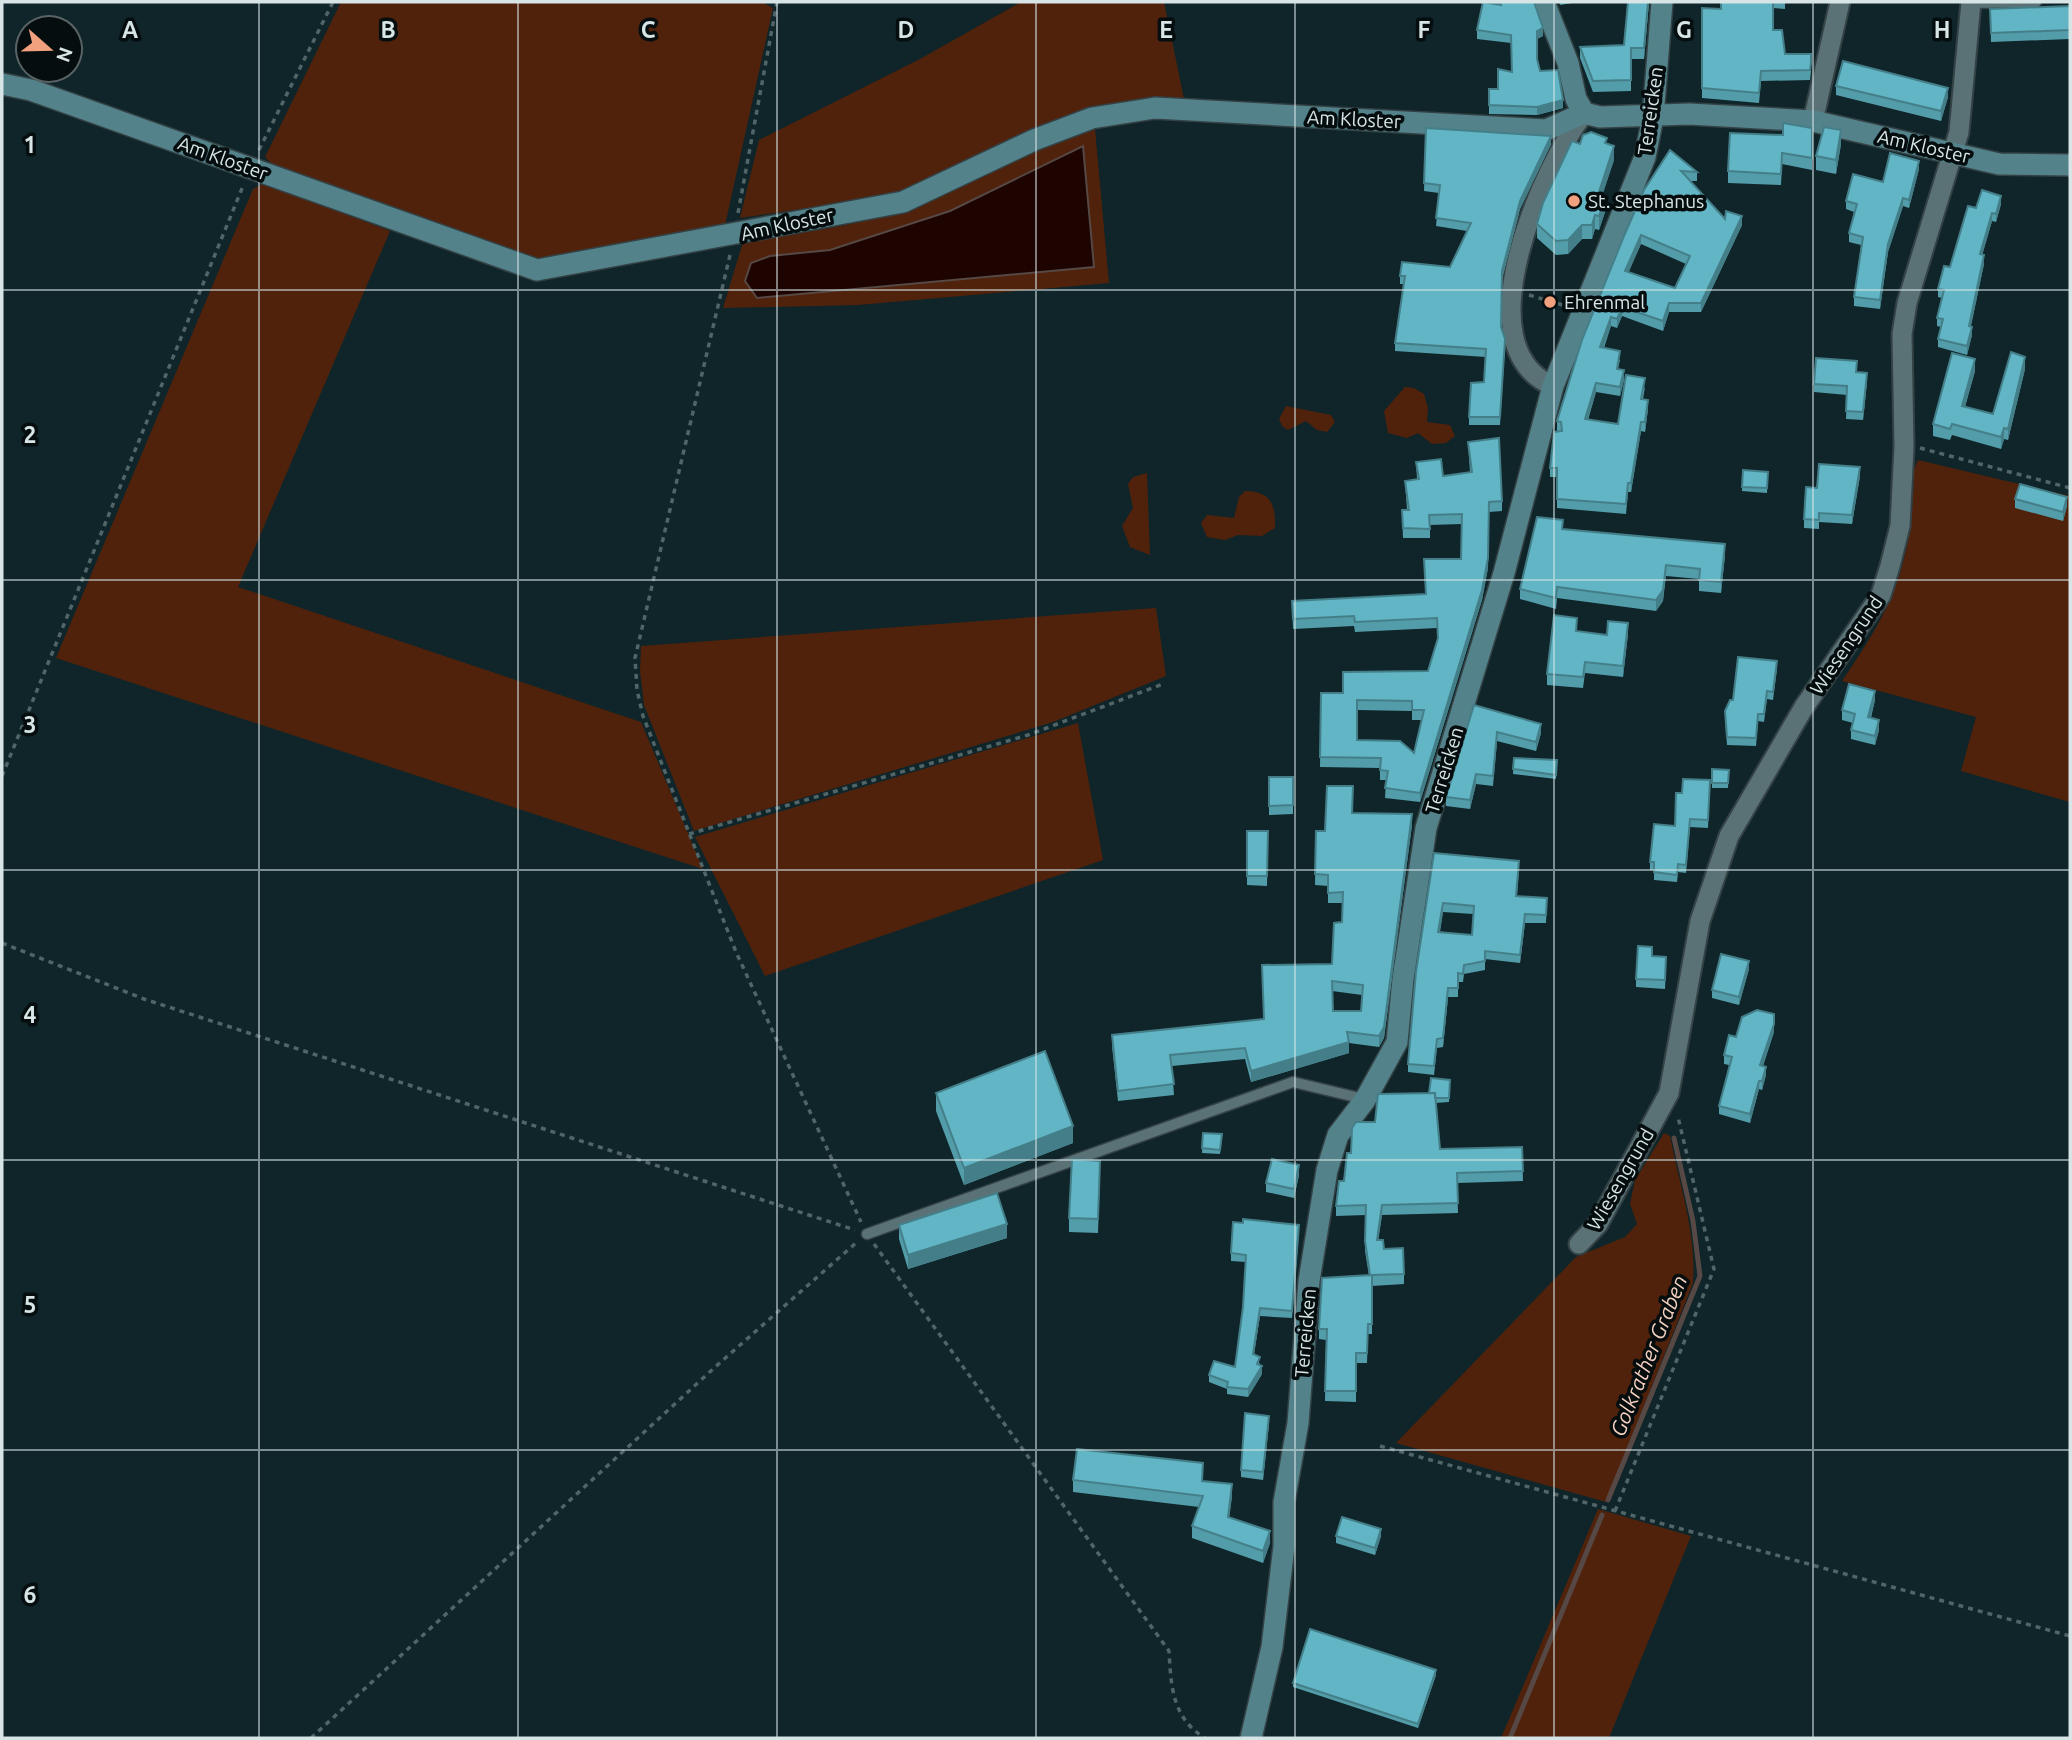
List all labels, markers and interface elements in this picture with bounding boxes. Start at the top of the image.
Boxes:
north arrow [14,14,84,84]
text: A [122,17,138,42]
text: B [380,17,396,42]
text: C [641,17,656,42]
text: D [898,17,914,42]
text: E [1159,17,1173,42]
text: F [1418,17,1431,42]
text: G [1676,17,1692,42]
text: H [1934,17,1950,42]
text: N [52,44,78,65]
street label: Terreicken [1633,65,1667,157]
street label: Am Kloster [1306,106,1402,132]
street label: Am Kloster [1876,125,1972,167]
text: 1 [24,132,36,157]
street label: Am Kloster [175,132,271,184]
place label: St. Stephanus [1588,190,1704,212]
marker: St. Stephanus [1566,193,1582,209]
street label: Am Kloster [739,203,835,245]
place label: Ehrenmal [1564,291,1645,313]
marker: Ehrenmal [1542,294,1558,310]
text: 2 [24,422,36,447]
street label: Wiesengrund [1805,592,1887,698]
text: 3 [24,712,36,737]
street label: Terreicken [1420,724,1468,816]
text: 4 [24,1002,37,1027]
street label: Wiesengrund [1582,1124,1658,1234]
water label: Golkrather Graben [1605,1272,1691,1439]
street label: Terreicken [1290,1288,1320,1378]
text: 5 [24,1292,36,1317]
text: 6 [24,1582,37,1607]

